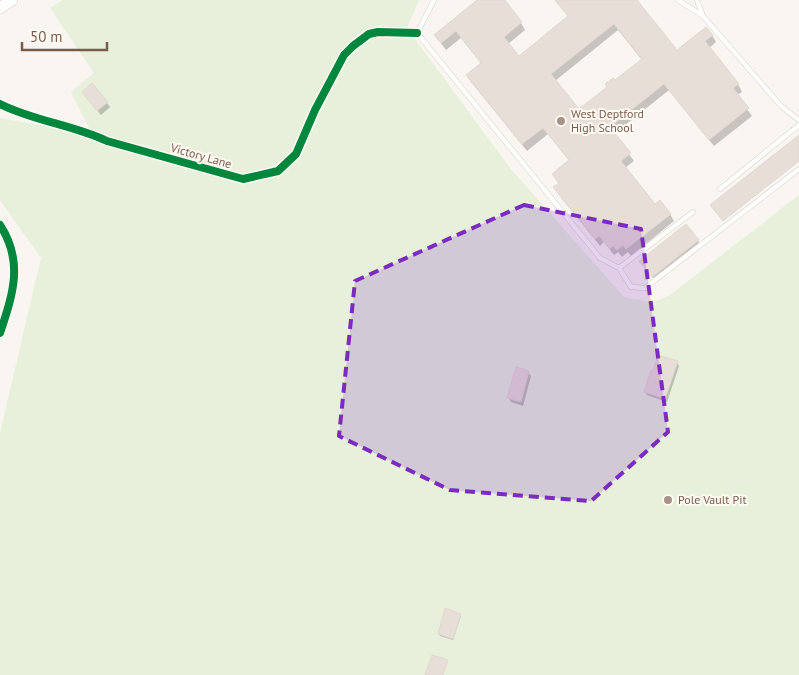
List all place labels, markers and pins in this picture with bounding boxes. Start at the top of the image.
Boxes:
place label: West Deptford High School [571,106,644,135]
marker: West Deptford High School [555,115,567,127]
place label: Pole Vault Pit [678,492,747,507]
marker: Pole Vault Pit [662,494,674,506]

